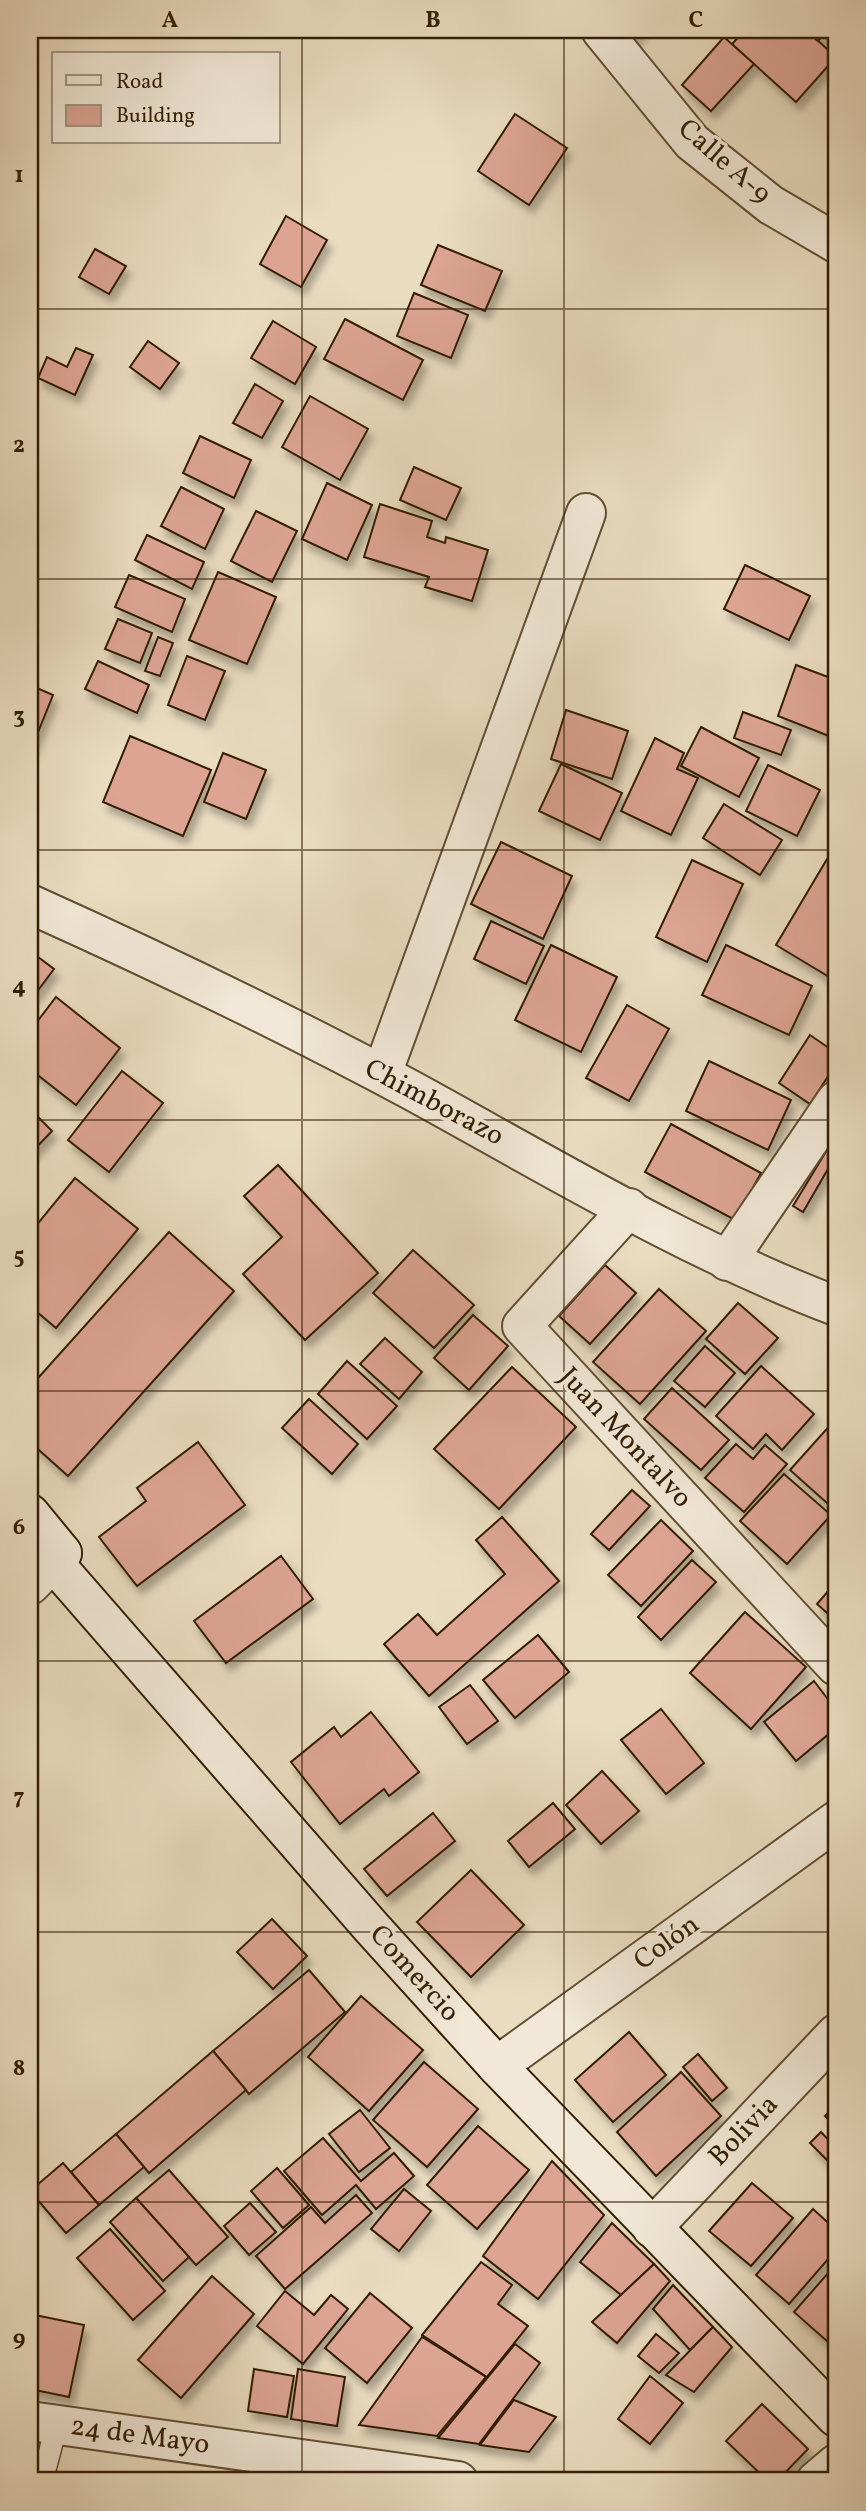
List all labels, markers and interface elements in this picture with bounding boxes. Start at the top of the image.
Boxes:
text: A [162,5,178,37]
text: B [425,5,441,37]
text: C [689,5,703,37]
legend [52,52,280,144]
text: Road [116,68,163,97]
text: Building [116,102,195,131]
street label: Calle A-9 [669,110,779,214]
text: 1 [14,160,24,192]
text: 2 [13,430,25,462]
text: 3 [13,701,25,733]
text: 4 [12,971,26,1003]
street label: Chimborazo [357,1050,511,1156]
text: 5 [13,1241,25,1273]
street label: Juan Montalvo [549,1359,701,1517]
text: 6 [13,1512,25,1544]
text: 7 [14,1782,25,1814]
street label: Colón [626,1906,708,1980]
street label: Comercio [360,1917,468,2031]
text: 8 [13,2053,25,2085]
street label: Bolivia [700,2087,788,2175]
text: 9 [13,2323,25,2355]
street label: 24 de Mayo [68,2407,212,2465]

